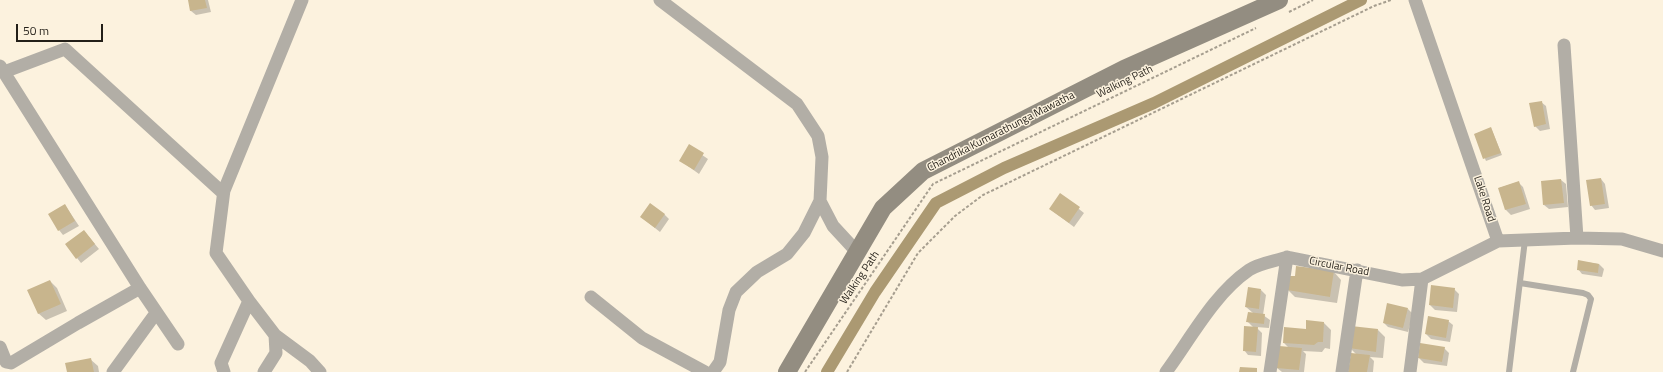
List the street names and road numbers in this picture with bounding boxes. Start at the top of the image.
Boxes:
street label: Walking Path [1095,63,1155,101]
street label: Chandrika Kumarathunga Mawatha [925,89,1077,175]
street label: Lake Road [1470,174,1498,224]
street label: Walking Path [837,249,883,307]
street label: Circular Road [1308,255,1370,279]

